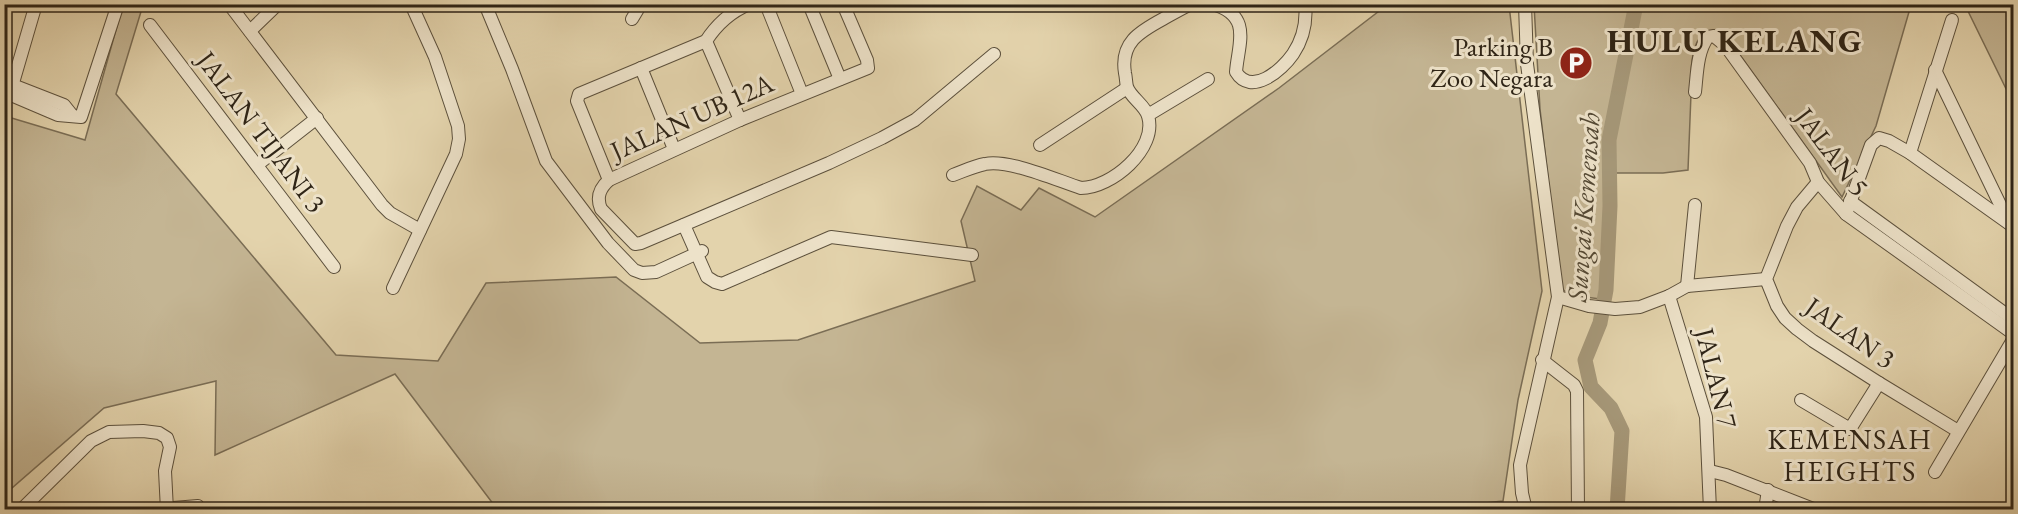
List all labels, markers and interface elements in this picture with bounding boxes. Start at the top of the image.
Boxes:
district label: HULU KELANG [1607,19,1863,62]
place label: Parking B Zoo Negara [1430,29,1553,95]
street label: JALAN TIJANI 3 [188,42,334,219]
parking icon: Parking B Zoo Negara [1558,45,1594,81]
street label: JALAN UB 12A [603,65,779,169]
street label: JALAN 5 [1787,99,1877,203]
water label: Sungai Kemensah [1558,111,1608,304]
street label: JALAN 3 [1797,288,1902,376]
street label: JALAN 7 [1687,322,1746,433]
district label: KEMENSAH HEIGHTS [1767,421,1933,489]

